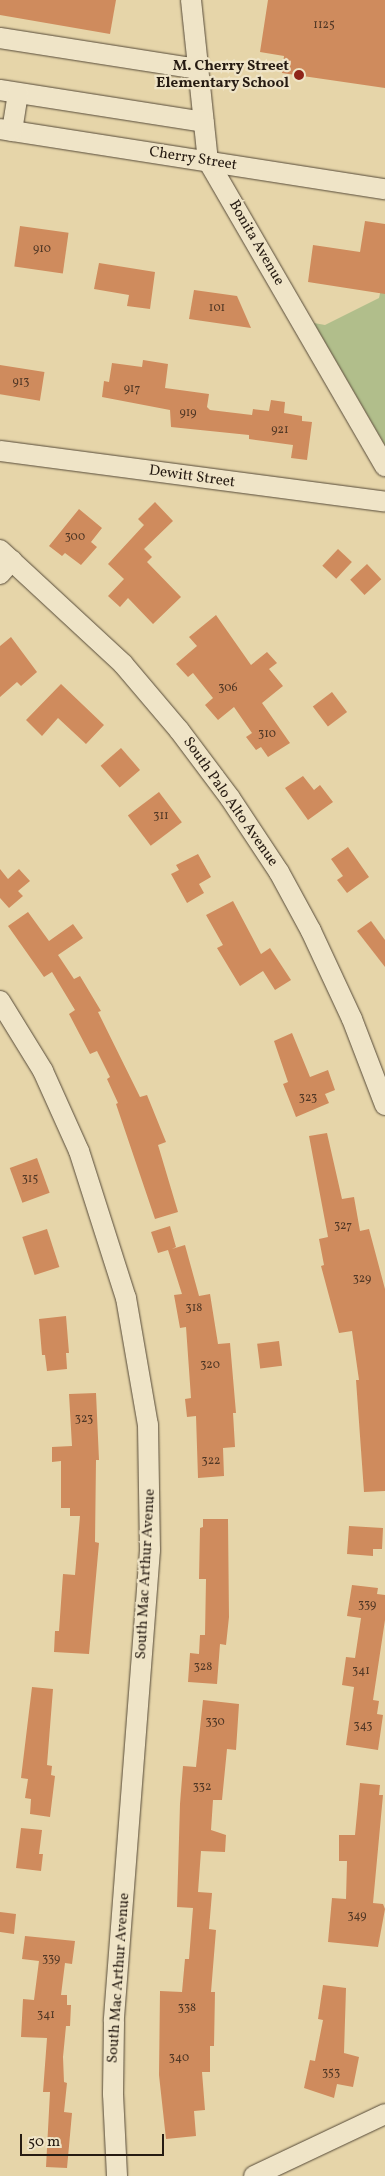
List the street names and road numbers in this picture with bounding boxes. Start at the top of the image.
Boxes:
street label: Cherry Street [148,143,238,175]
street label: Bonita Avenue [224,197,288,289]
street label: Dewitt Street [148,462,236,492]
street label: South Palo Alto Avenue [179,734,281,870]
street label: South Mac Arthur Avenue [133,1488,159,1660]
street label: South Mac Arthur Avenue [104,1892,134,2064]

